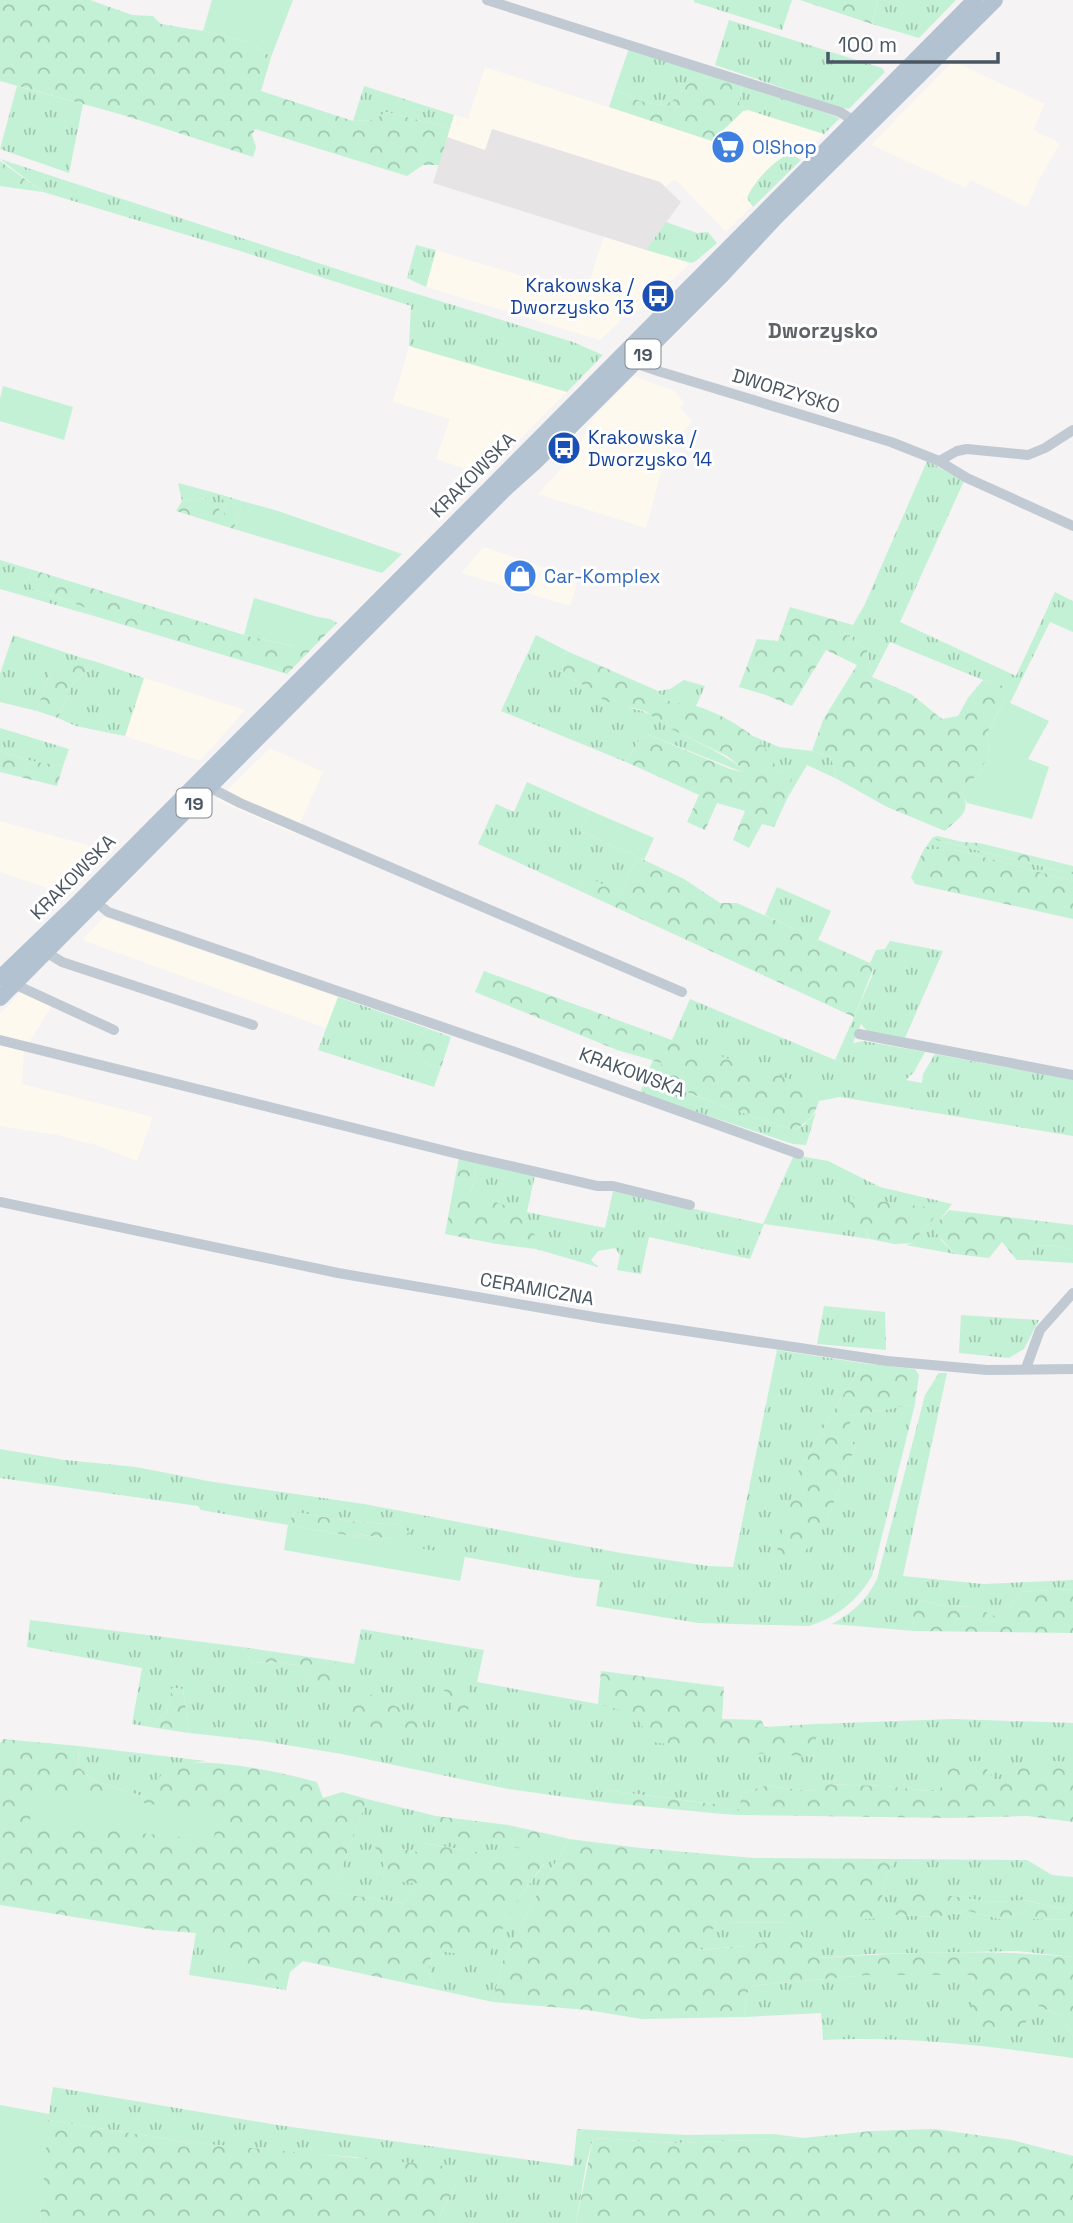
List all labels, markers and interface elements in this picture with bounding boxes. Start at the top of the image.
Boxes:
scale bar [828,21,998,65]
text: 100 m [838,31,897,58]
supermarket icon: O!Shop [709,128,747,166]
place label: O!Shop [752,135,817,160]
place label: Krakowska / Dworzysko 13 [510,273,635,320]
bus stop icon: Krakowska / Dworzysko 13 [639,277,677,315]
district label: Dworzysko [768,317,878,344]
road number: 19 [626,340,660,368]
street label: DWORZYSKO [729,363,843,419]
place label: Krakowska / Dworzysko 14 [588,425,712,472]
street label: KRAKOWSKA [425,427,521,523]
bus stop icon: Krakowska / Dworzysko 14 [545,429,583,467]
shop icon: Car-Komplex [501,557,539,595]
place label: Car-Komplex [544,564,661,589]
road number: 19 [176,788,212,818]
street label: KRAKOWSKA [25,829,121,925]
street label: KRAKOWSKA [576,1041,688,1103]
street label: CERAMICZNA [478,1267,596,1311]

